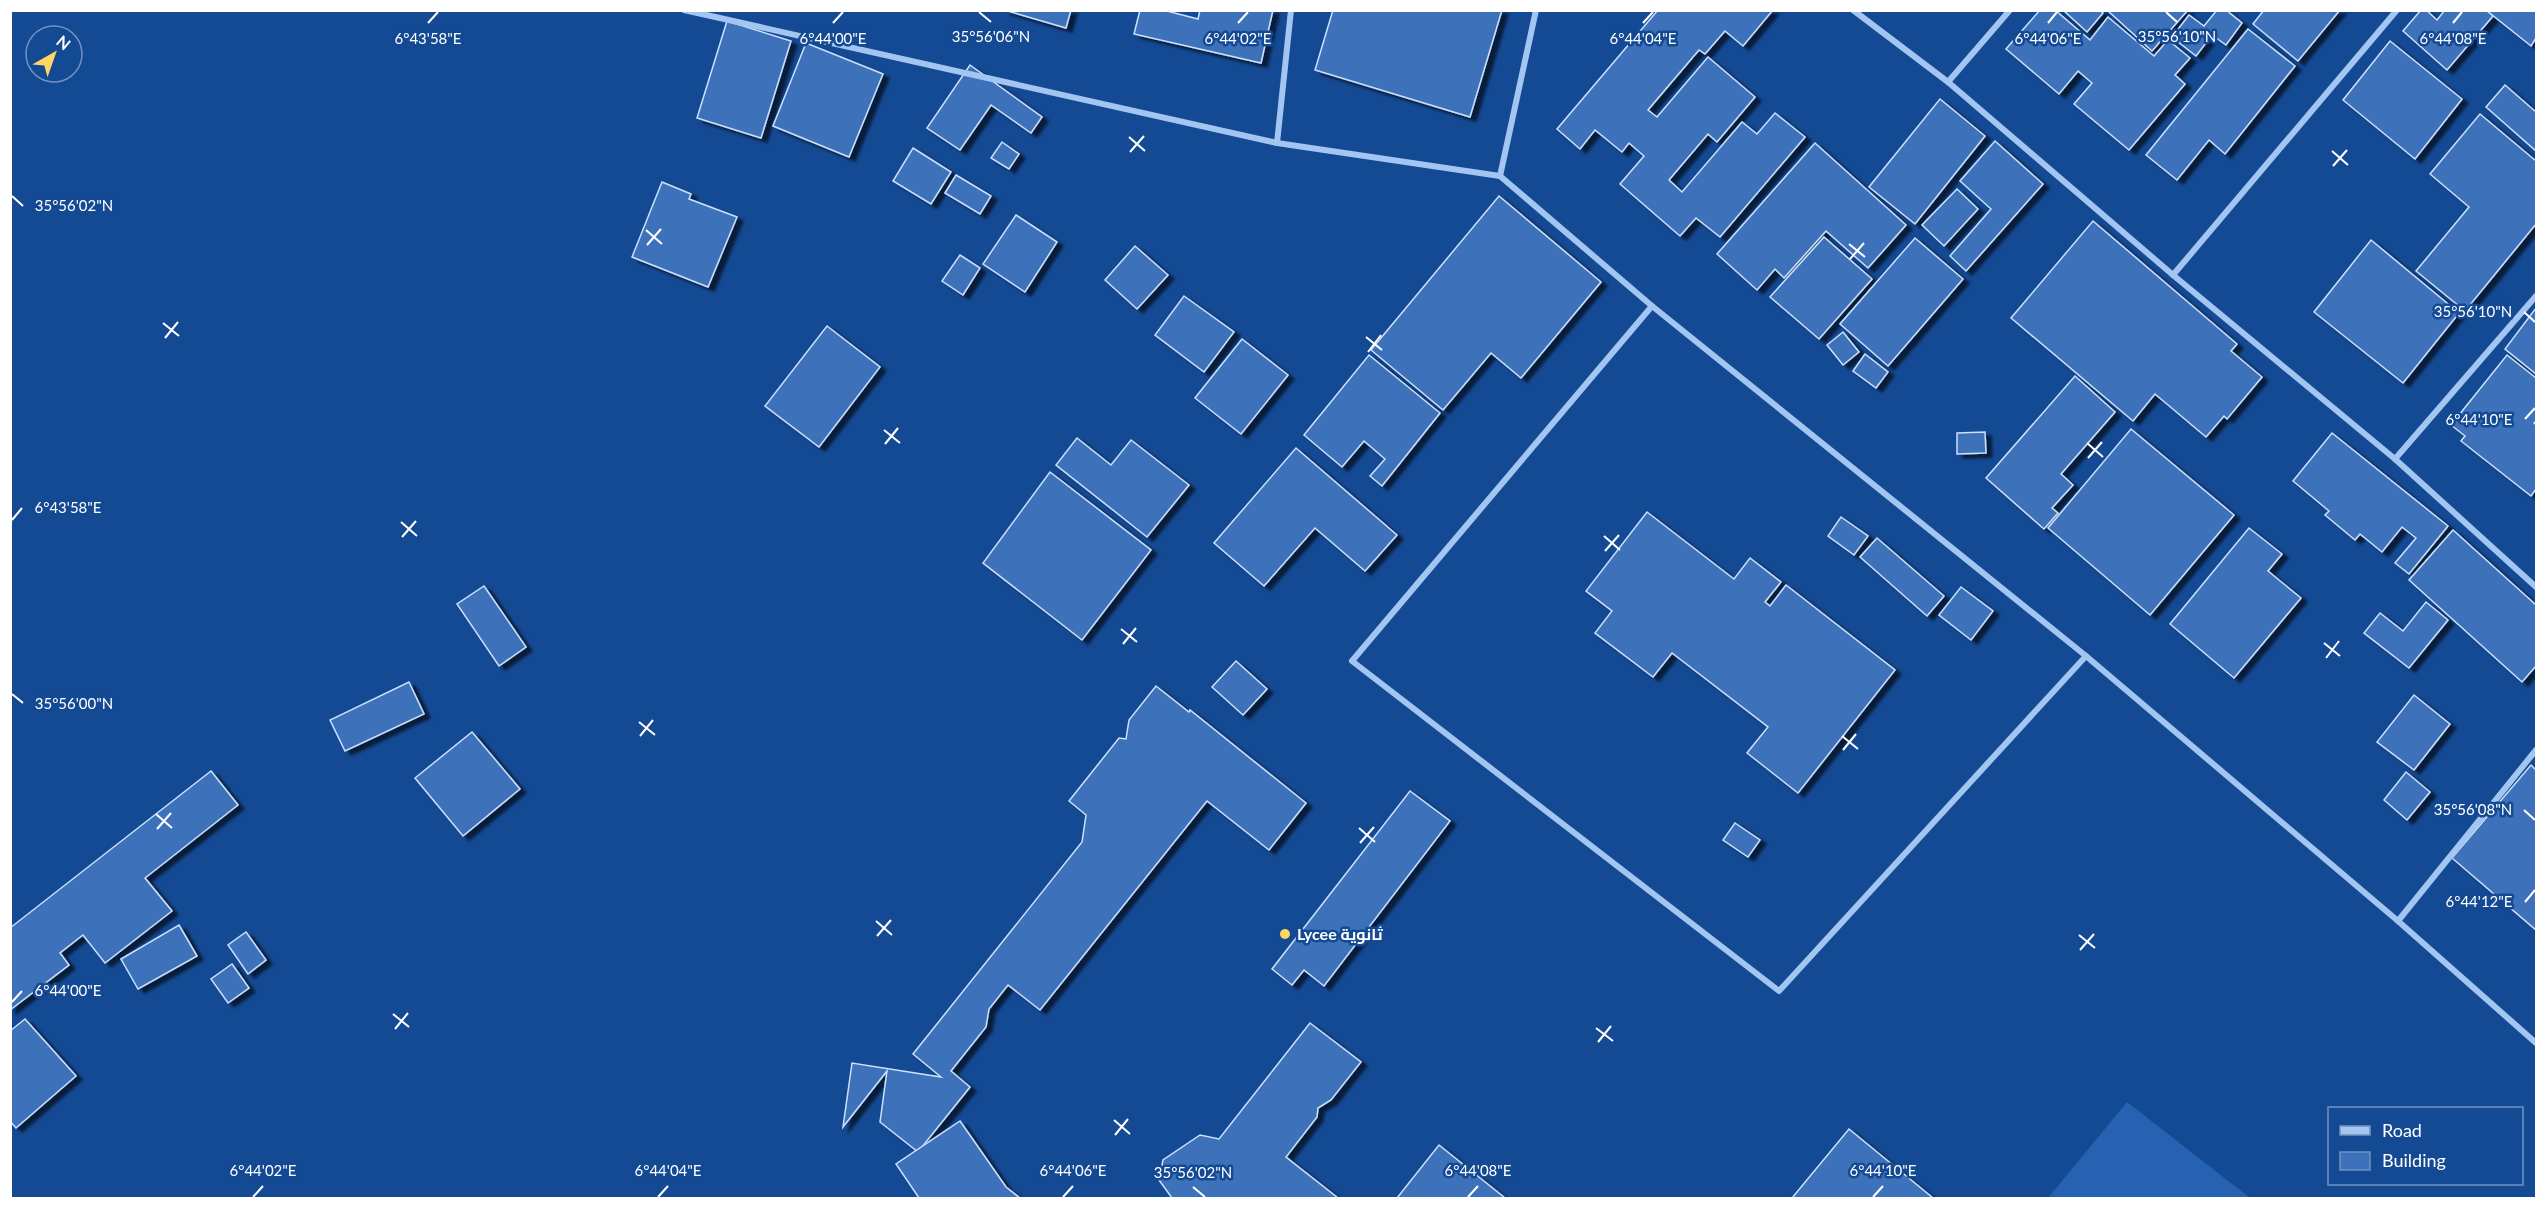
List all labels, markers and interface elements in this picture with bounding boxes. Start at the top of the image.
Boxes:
north arrow [24,24,84,84]
text: 35°56'06"N [952,27,1030,45]
text: 35°56'10"N [2138,27,2216,45]
text: 6°43'58"E [395,29,462,47]
text: 6°44'00"E [800,29,867,47]
text: 6°44'02"E [1205,29,1272,47]
text: 6°44'04"E [1610,29,1677,47]
text: 6°44'06"E [2015,29,2082,47]
text: 6°44'08"E [2420,29,2487,47]
text: N [53,31,75,53]
text: 35°56'02"N [35,196,113,214]
text: 35°56'10"N [2434,302,2512,320]
text: 6°44'10"E [2446,410,2513,428]
text: 6°43'58"E [35,498,102,516]
text: 35°56'00"N [35,694,113,712]
text: 35°56'08"N [2434,800,2512,818]
text: 6°44'12"E [2446,892,2513,910]
place label: Lycee ثانوية [1297,924,1384,944]
marker: Lycee ثانوية [1278,927,1292,941]
text: 6°44'00"E [35,981,102,999]
legend [2328,1107,2523,1185]
text: Road [2382,1119,2422,1141]
text: Building [2382,1149,2446,1171]
text: 6°44'02"E [230,1161,297,1179]
text: 6°44'04"E [635,1161,702,1179]
text: 6°44'06"E [1040,1161,1107,1179]
text: 6°44'08"E [1445,1161,1512,1179]
text: 6°44'10"E [1850,1161,1917,1179]
text: 35°56'02"N [1154,1163,1232,1181]

